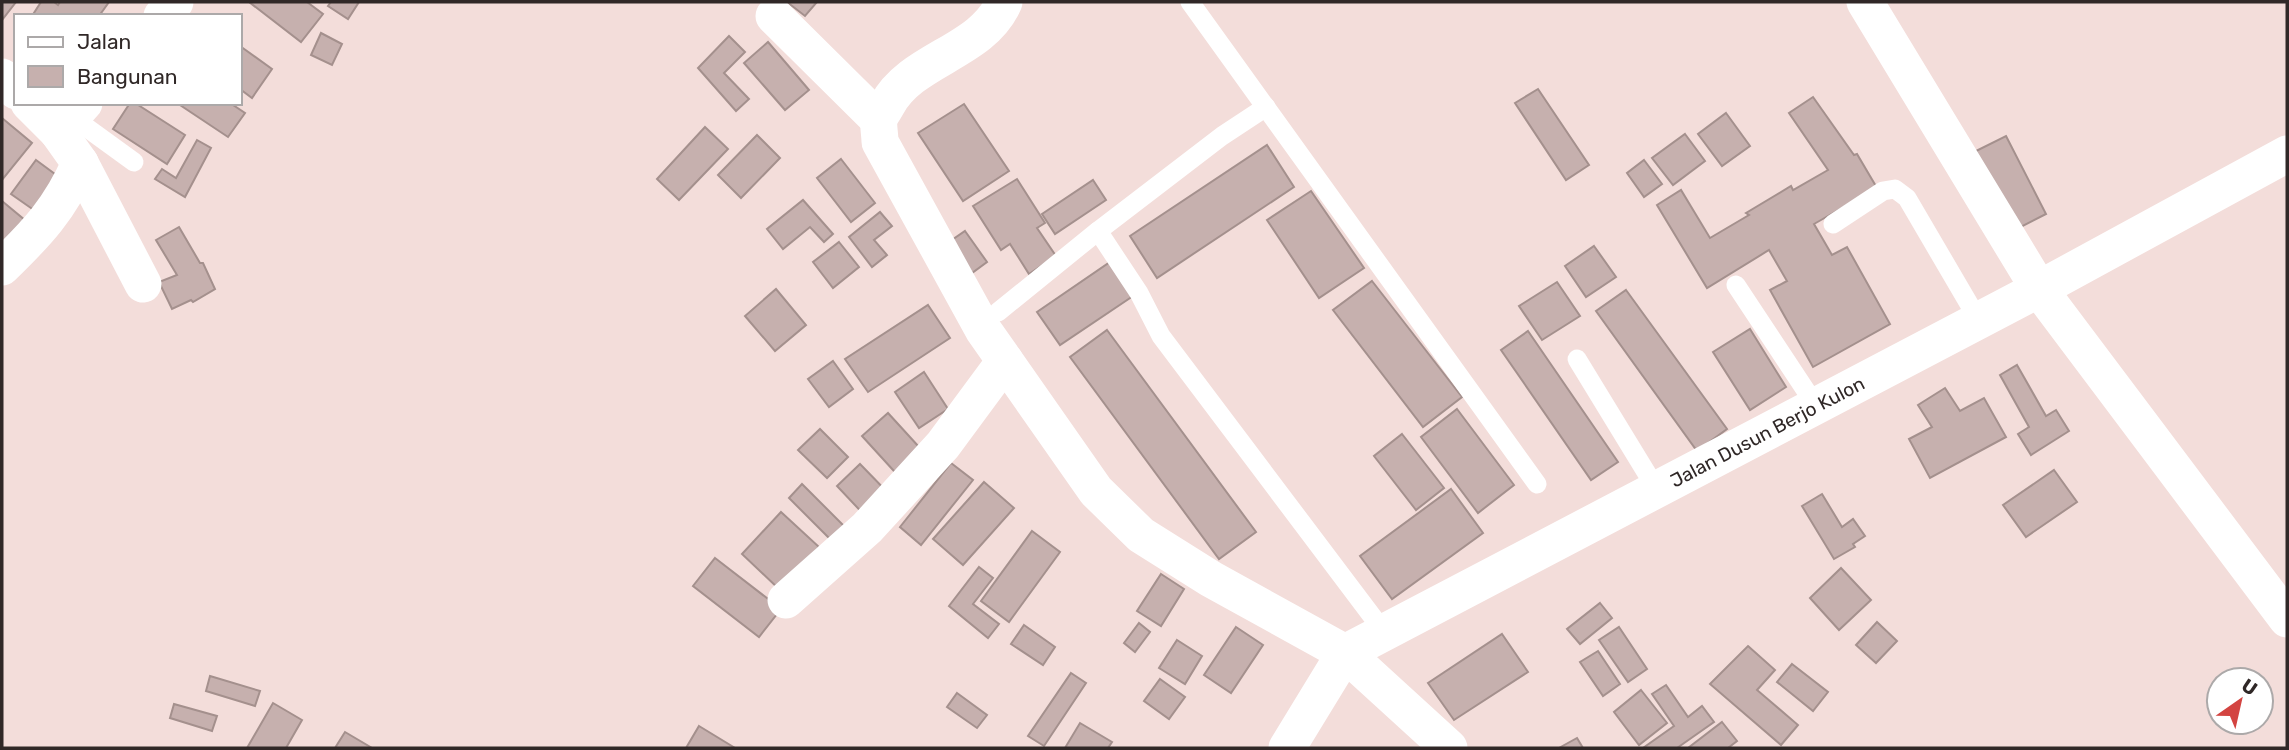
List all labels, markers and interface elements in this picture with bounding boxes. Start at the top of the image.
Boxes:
legend [14,14,242,105]
text: Jalan [77,29,131,54]
text: Bangunan [77,64,178,89]
street label: Jalan Dusun Berjo Kulon [1666,372,1868,492]
north arrow [2205,666,2275,736]
text: U [2237,674,2261,701]

